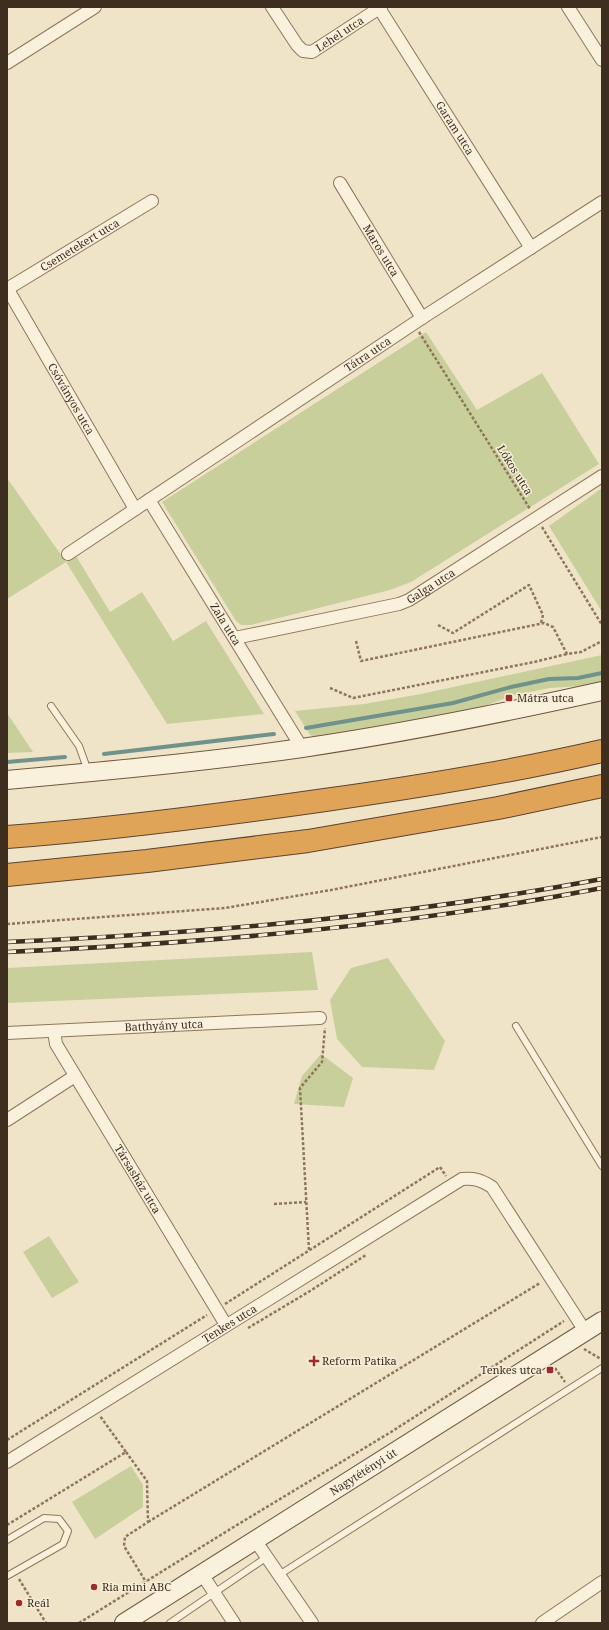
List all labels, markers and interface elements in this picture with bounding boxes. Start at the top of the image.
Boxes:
street label: Lehel utca [312,12,366,55]
street label: Garam utca [433,98,478,157]
street label: Csemetekert utca [37,215,122,274]
street label: Maros utca [360,221,403,279]
street label: Tátra utca [341,333,393,375]
street label: Csóványos utca [45,360,98,437]
street label: Lókos utca [494,442,537,497]
street label: Galga utca [403,564,458,607]
street label: Zala utca [207,600,245,648]
place label: Mátra utca [517,690,574,705]
marker: Mátra utca [504,693,514,703]
street label: Batthyány utca [124,1016,204,1034]
street label: Társasház utca [111,1141,165,1216]
street label: Tenkes utca [199,1301,259,1346]
place label: Reform Patika [322,1353,397,1368]
marker: Reform Patika [309,1356,319,1366]
place label: Tenkes utca [480,1362,542,1377]
marker: Tenkes utca [545,1365,555,1375]
street label: Nagytétényi út [327,1445,399,1498]
place label: Ria mini ABC [102,1579,171,1594]
marker: Ria mini ABC [89,1582,99,1592]
place label: Reál [27,1595,50,1610]
marker: Reál [14,1598,24,1608]

